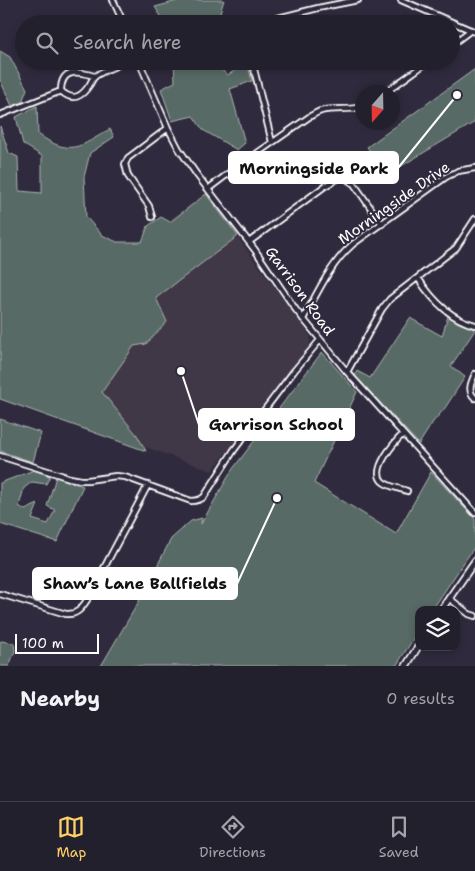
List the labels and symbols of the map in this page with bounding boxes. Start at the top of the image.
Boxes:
north arrow [355,85,400,130]
callout: Morningside Park [229,152,398,183]
street label: Morningside Drive [334,157,454,249]
text: Morningside Park [239,158,389,179]
street label: Garrison Road [261,242,339,340]
callout: Garrison School [199,409,354,440]
text: Garrison School [209,414,344,435]
callout: Shaw’s Lane Ballfields [33,568,237,599]
text: Shaw’s Lane Ballfields [43,573,227,594]
scale bar [15,631,99,654]

